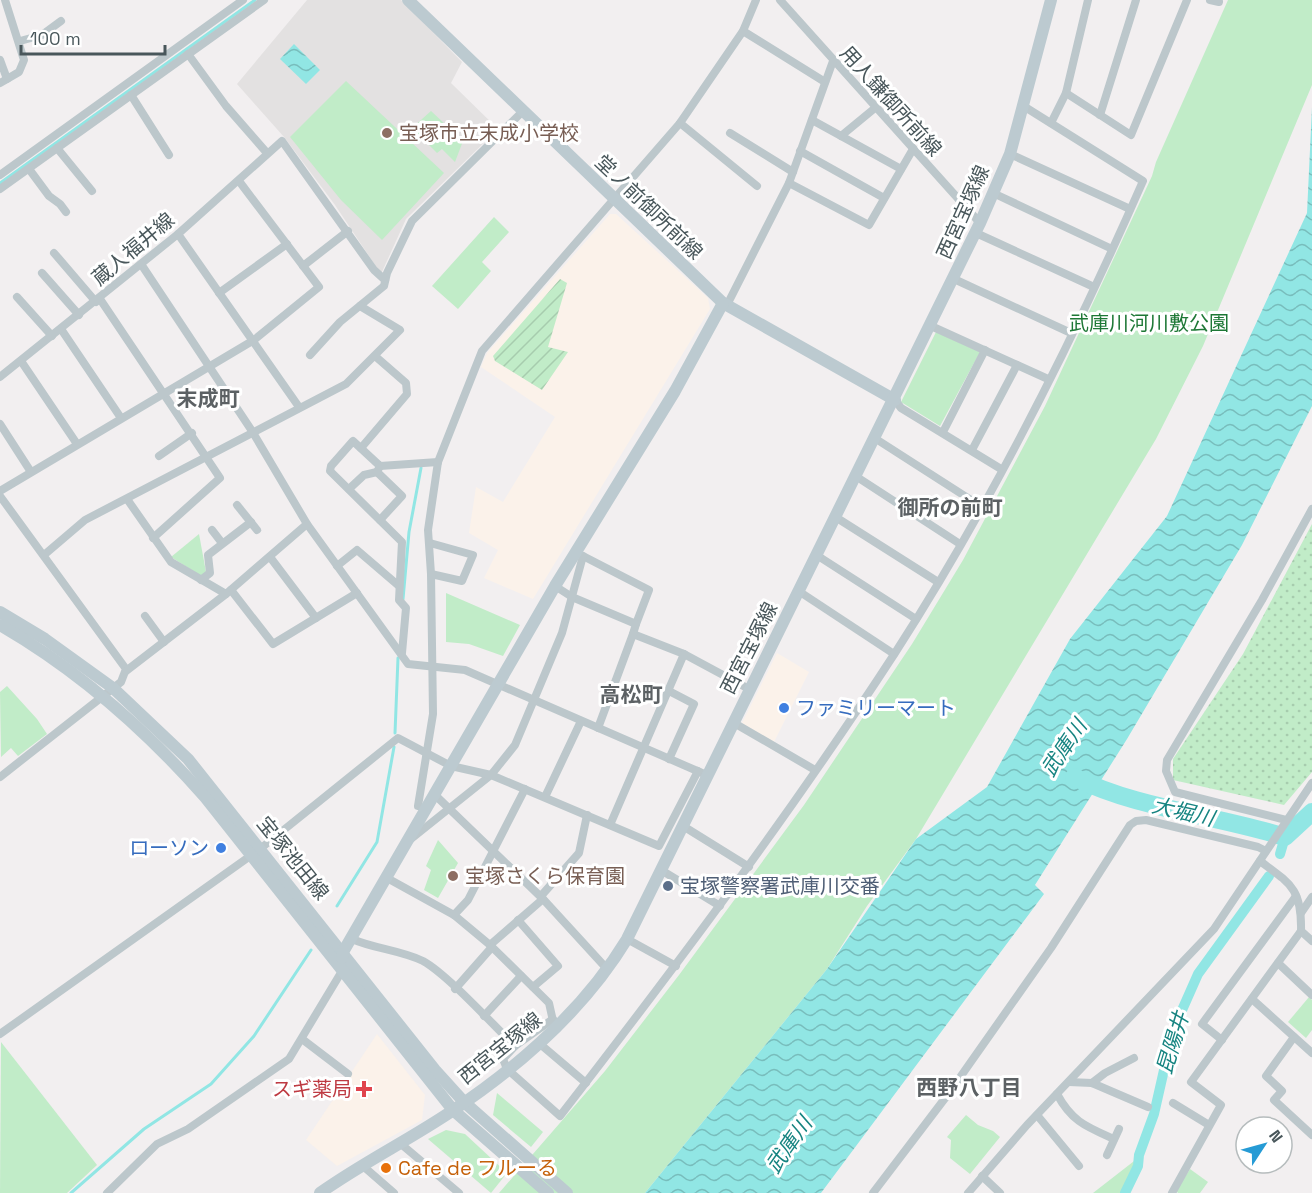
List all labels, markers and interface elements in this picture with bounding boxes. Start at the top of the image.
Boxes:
scale bar [21,18,165,56]
text: 100 m [30,27,81,50]
street label: 用人鎌御所前線 [834,40,948,162]
place label: 宝塚市立末成小学校 [399,120,579,146]
marker: 宝塚市立末成小学校 [380,126,394,140]
street label: 堂ノ前御所前線 [590,149,708,265]
street label: 西宮宝塚線 [931,161,995,263]
street label: 蔵人福井線 [86,207,180,291]
park label: 武庫川河川敷公園 [1069,310,1229,336]
district label: 末成町 [177,385,240,412]
district label: 御所の前町 [898,494,1003,521]
street label: 西宮宝塚線 [715,598,783,698]
district label: 高松町 [600,681,663,708]
place label: ファミリーマート [796,695,956,721]
marker: ファミリーマート [777,701,791,715]
water label: 武庫川 [1035,712,1094,781]
water label: 大堀川 [1149,791,1219,832]
street label: 宝塚池田線 [251,811,335,905]
place label: ローソン [129,835,209,861]
marker: ローソン [214,841,228,855]
place label: 宝塚さくら保育園 [465,863,625,889]
marker: 宝塚さくら保育園 [446,869,460,883]
place label: 宝塚警察署武庫川交番 [680,873,880,899]
marker: 宝塚警察署武庫川交番 [661,879,675,893]
street label: 西宮宝塚線 [453,1006,547,1090]
water label: 昆陽井 [1150,1007,1195,1077]
district label: 西野八丁目 [917,1074,1022,1101]
place label: スギ薬局 [272,1076,352,1102]
marker: スギ薬局 [357,1082,371,1096]
water label: 武庫川 [759,1110,819,1178]
north arrow [1234,1115,1294,1175]
text: N [1264,1126,1287,1147]
place label: Cafe de フルーる [398,1155,557,1181]
marker: Cafe de フルーる [379,1161,393,1175]

